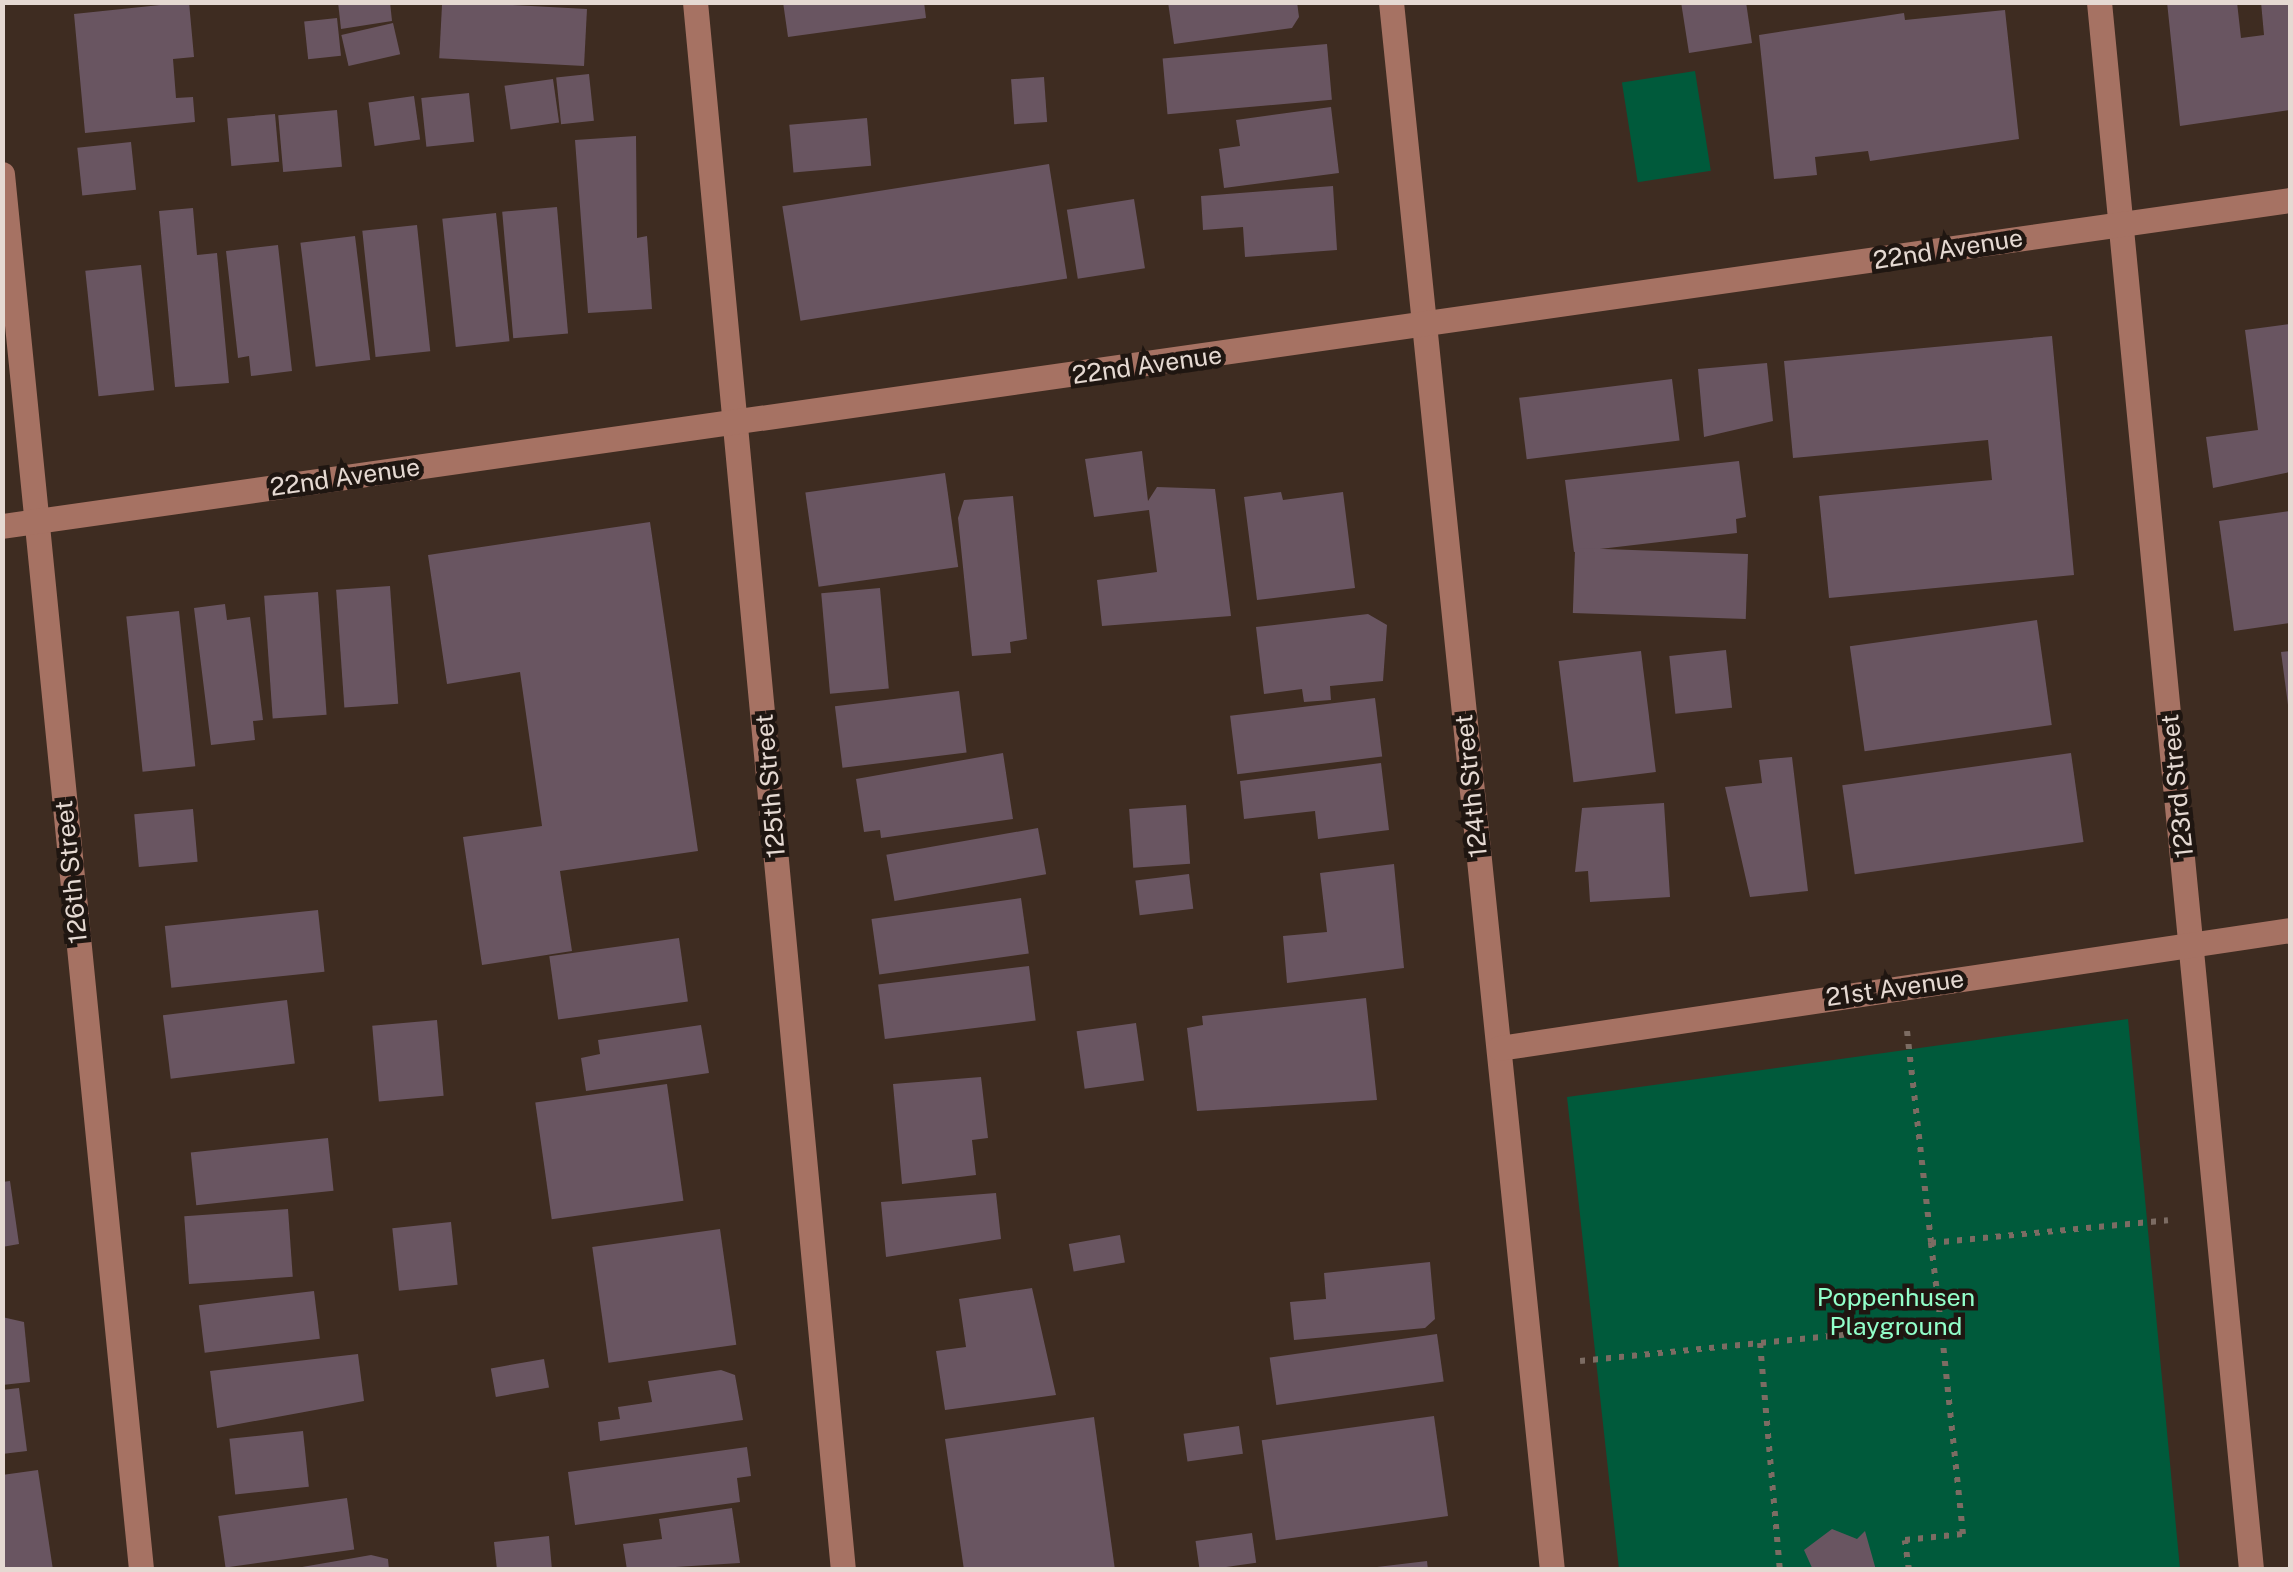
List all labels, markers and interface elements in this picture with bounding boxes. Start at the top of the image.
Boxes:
street label: 22nd Avenue [1871,222,2025,276]
street label: 22nd Avenue [1070,340,1224,390]
street label: 22nd Avenue [268,452,422,502]
street label: 125th Street [749,713,791,859]
street label: 124th Street [1449,713,1493,859]
street label: 123rd Street [2155,713,2199,859]
street label: 126th Street [49,799,93,945]
street label: 21st Avenue [1824,963,1966,1013]
park label: Poppenhusen Playground [1817,1283,1975,1342]

